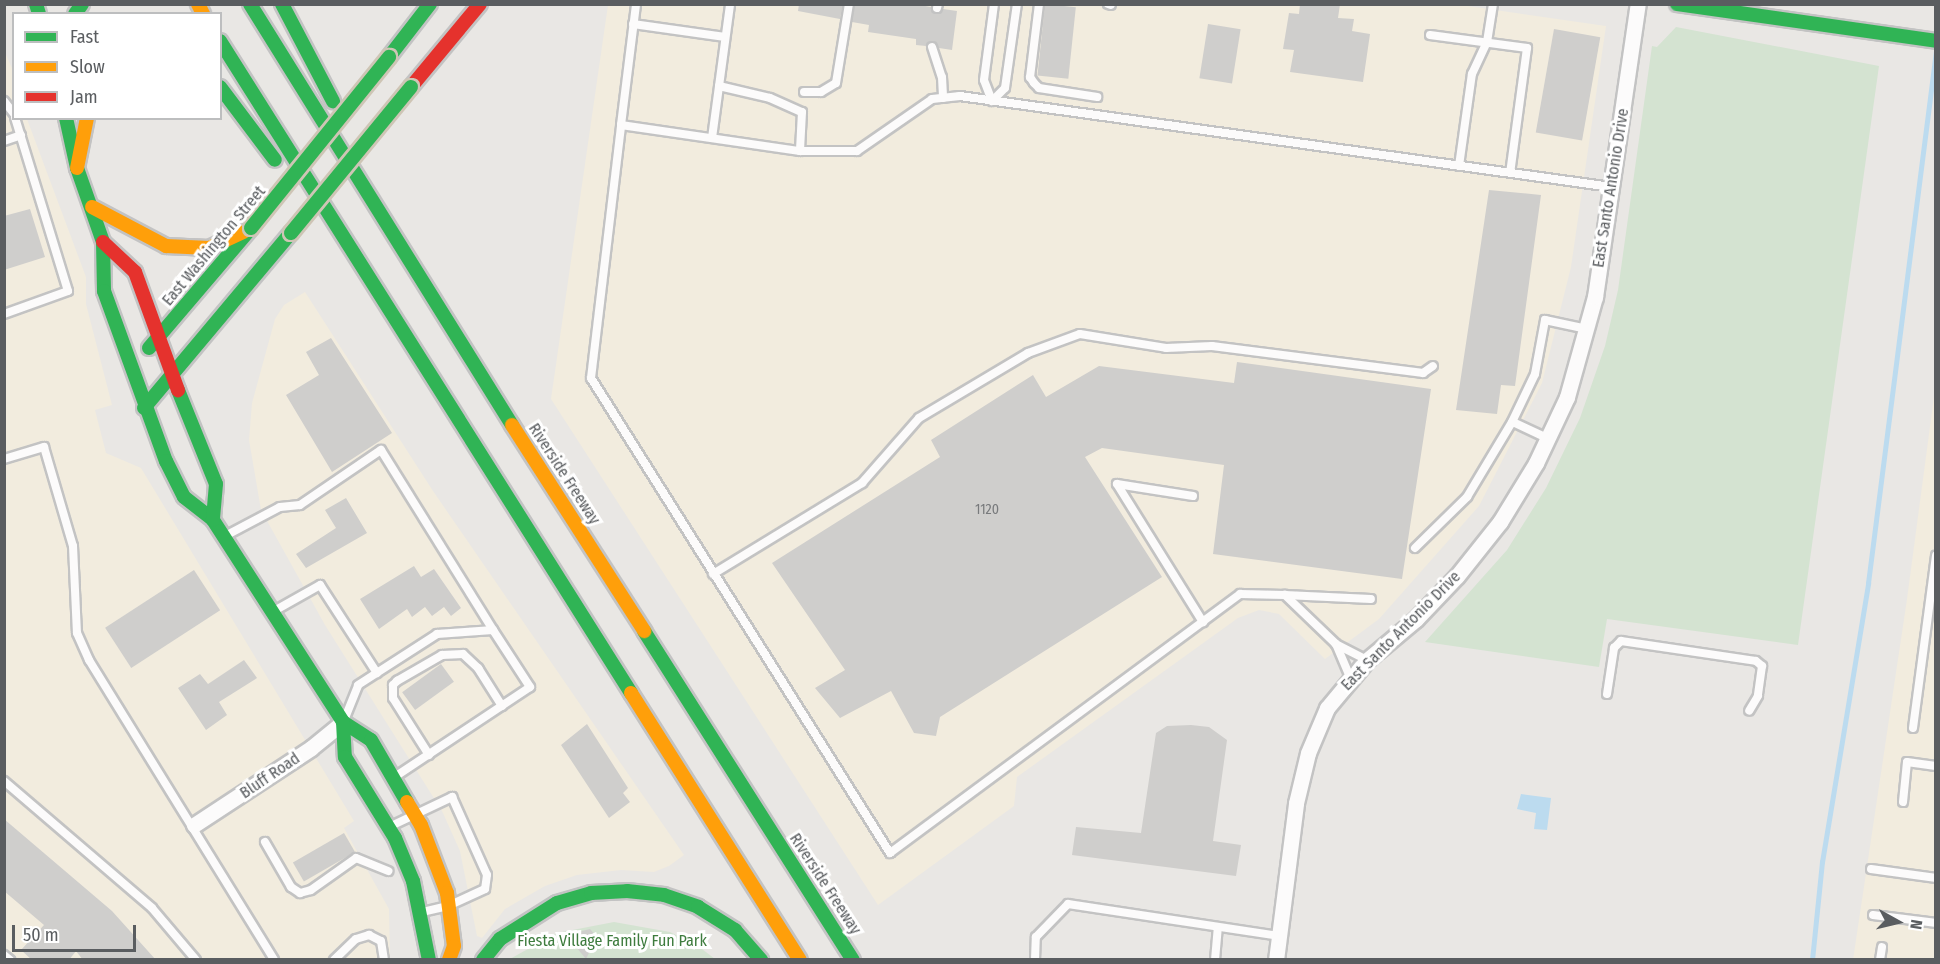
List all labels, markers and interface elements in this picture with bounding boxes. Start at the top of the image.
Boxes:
legend [12,12,222,120]
text: Fast [70,26,99,48]
text: Slow [70,56,105,78]
text: Jam [70,86,98,108]
street label: East Santo Antonio Drive [1589,107,1633,269]
street label: East Washington Street [158,182,270,310]
street label: Riverside Freeway [524,420,604,528]
house number: 1120 [975,502,999,518]
street label: East Santo Antonio Drive [1337,567,1465,695]
street label: Bluff Road [236,749,304,803]
street label: Riverside Freeway [785,830,865,938]
north arrow [1868,892,1928,952]
scale bar [15,913,140,951]
text: N [1906,919,1926,931]
text: 50 m [23,924,59,946]
park label: Fiesta Village Family Fun Park [517,931,707,951]

